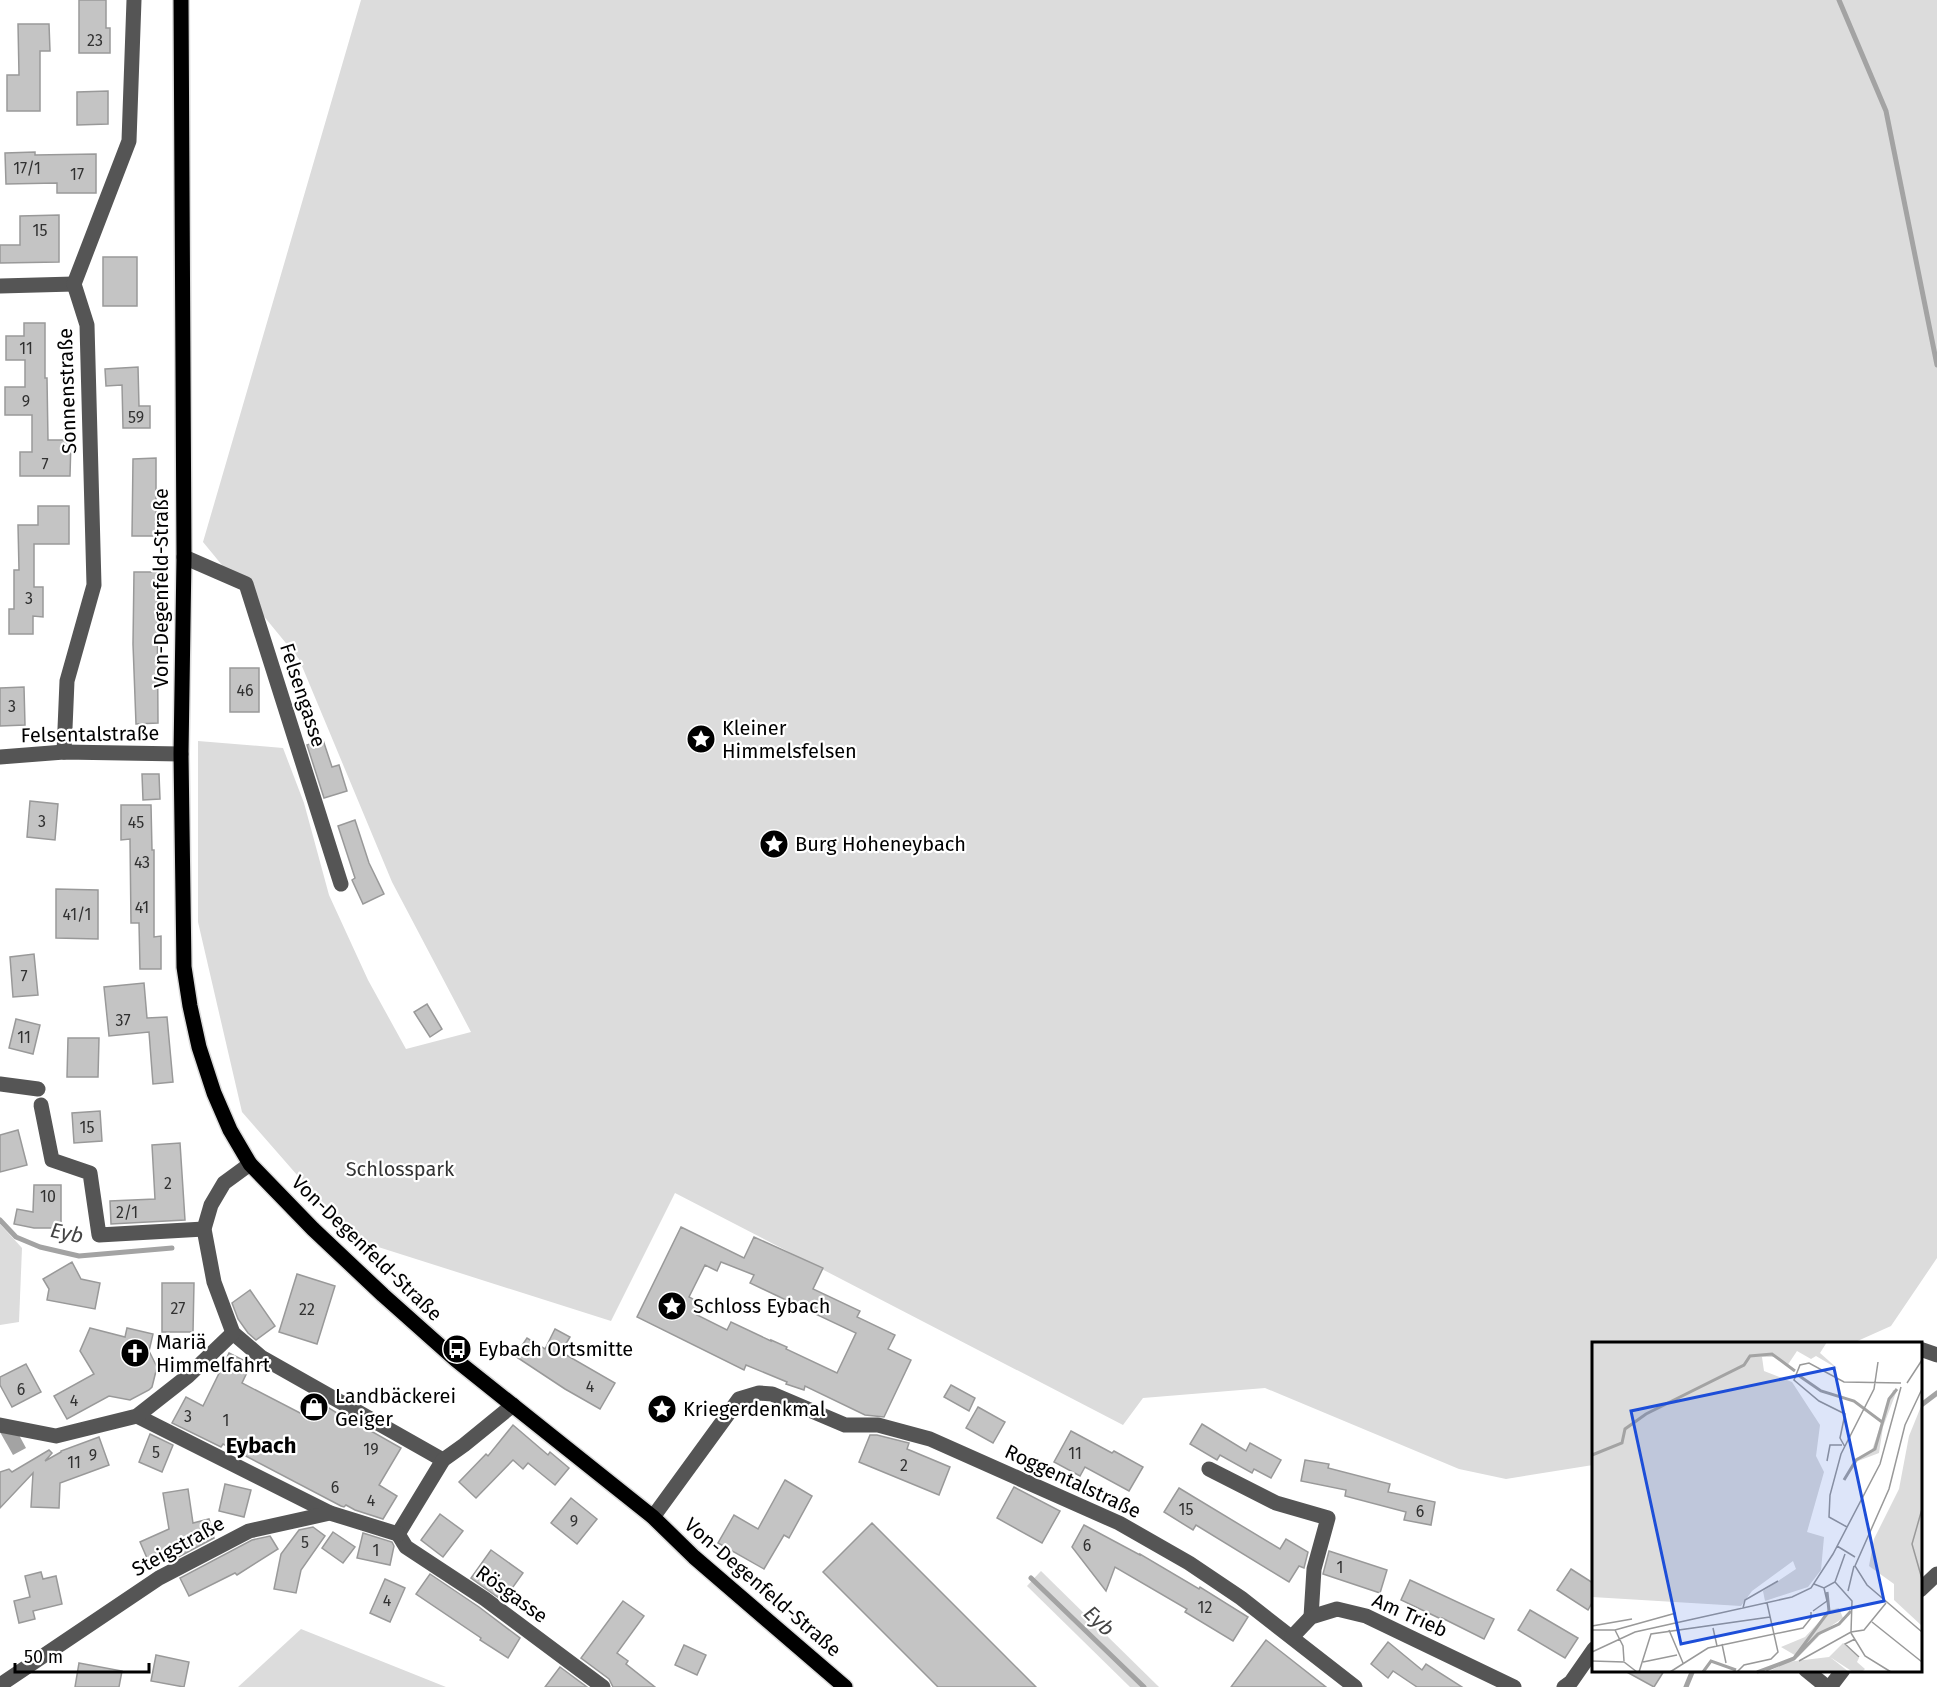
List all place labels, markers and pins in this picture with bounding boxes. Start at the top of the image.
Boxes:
place label: Kleiner Himmelsfelsen [722,716,857,763]
place icon: Kleiner Himmelsfelsen [685,723,717,755]
place icon: Burg Hoheneybach [758,828,790,860]
place label: Burg Hoheneybach [795,832,966,856]
place icon: Schloss Eybach [656,1290,688,1322]
place label: Schloss Eybach [693,1294,830,1318]
place label: Mariä Himmelfahrt [156,1330,271,1377]
bus stop icon: Eybach Ortsmitte [441,1333,473,1365]
church icon: Mariä Himmelfahrt [119,1337,151,1369]
place label: Eybach Ortsmitte [478,1337,633,1361]
place label: Landbäckerei Geiger [335,1384,456,1431]
shop icon: Landbäckerei Geiger [298,1391,330,1423]
place icon: Kriegerdenkmal [646,1393,678,1425]
place label: Kriegerdenkmal [683,1397,826,1421]

